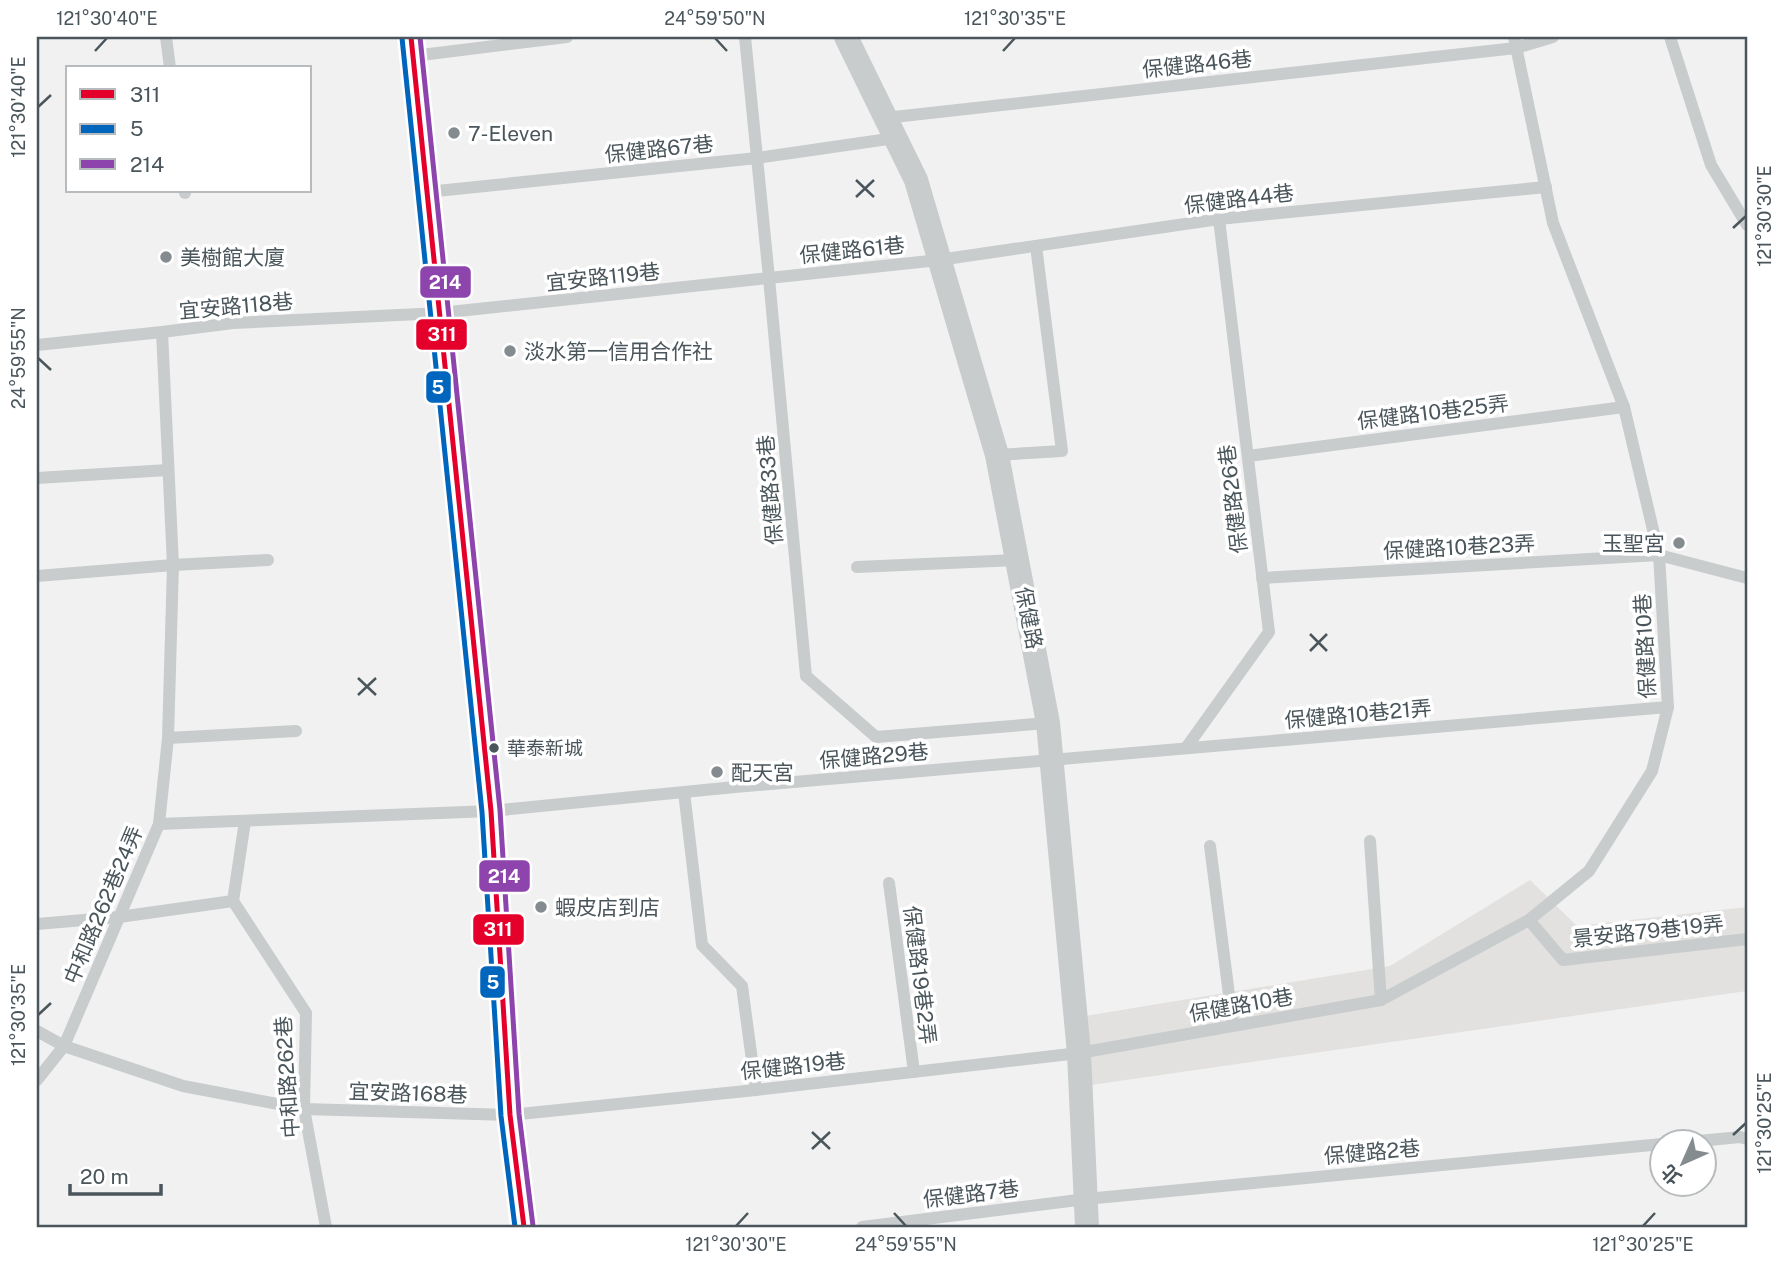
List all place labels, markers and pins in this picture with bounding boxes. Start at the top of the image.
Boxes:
place label: 7-Eleven [468,121,553,146]
marker: 7-Eleven [446,125,462,141]
place label: 美樹館大廈 [180,245,285,270]
marker: 美樹館大廈 [158,249,174,265]
place label: 淡水第一信用合作社 [524,339,713,364]
marker: 淡水第一信用合作社 [502,343,518,359]
place label: 玉聖宮 [1602,531,1665,556]
marker: 玉聖宮 [1671,535,1687,551]
place label: 華泰新城 [507,737,583,759]
marker: 華泰新城 [487,741,501,755]
place label: 配天宮 [731,760,794,785]
marker: 配天宮 [709,764,725,780]
place label: 蝦皮店到店 [555,895,660,920]
marker: 蝦皮店到店 [533,899,549,915]

